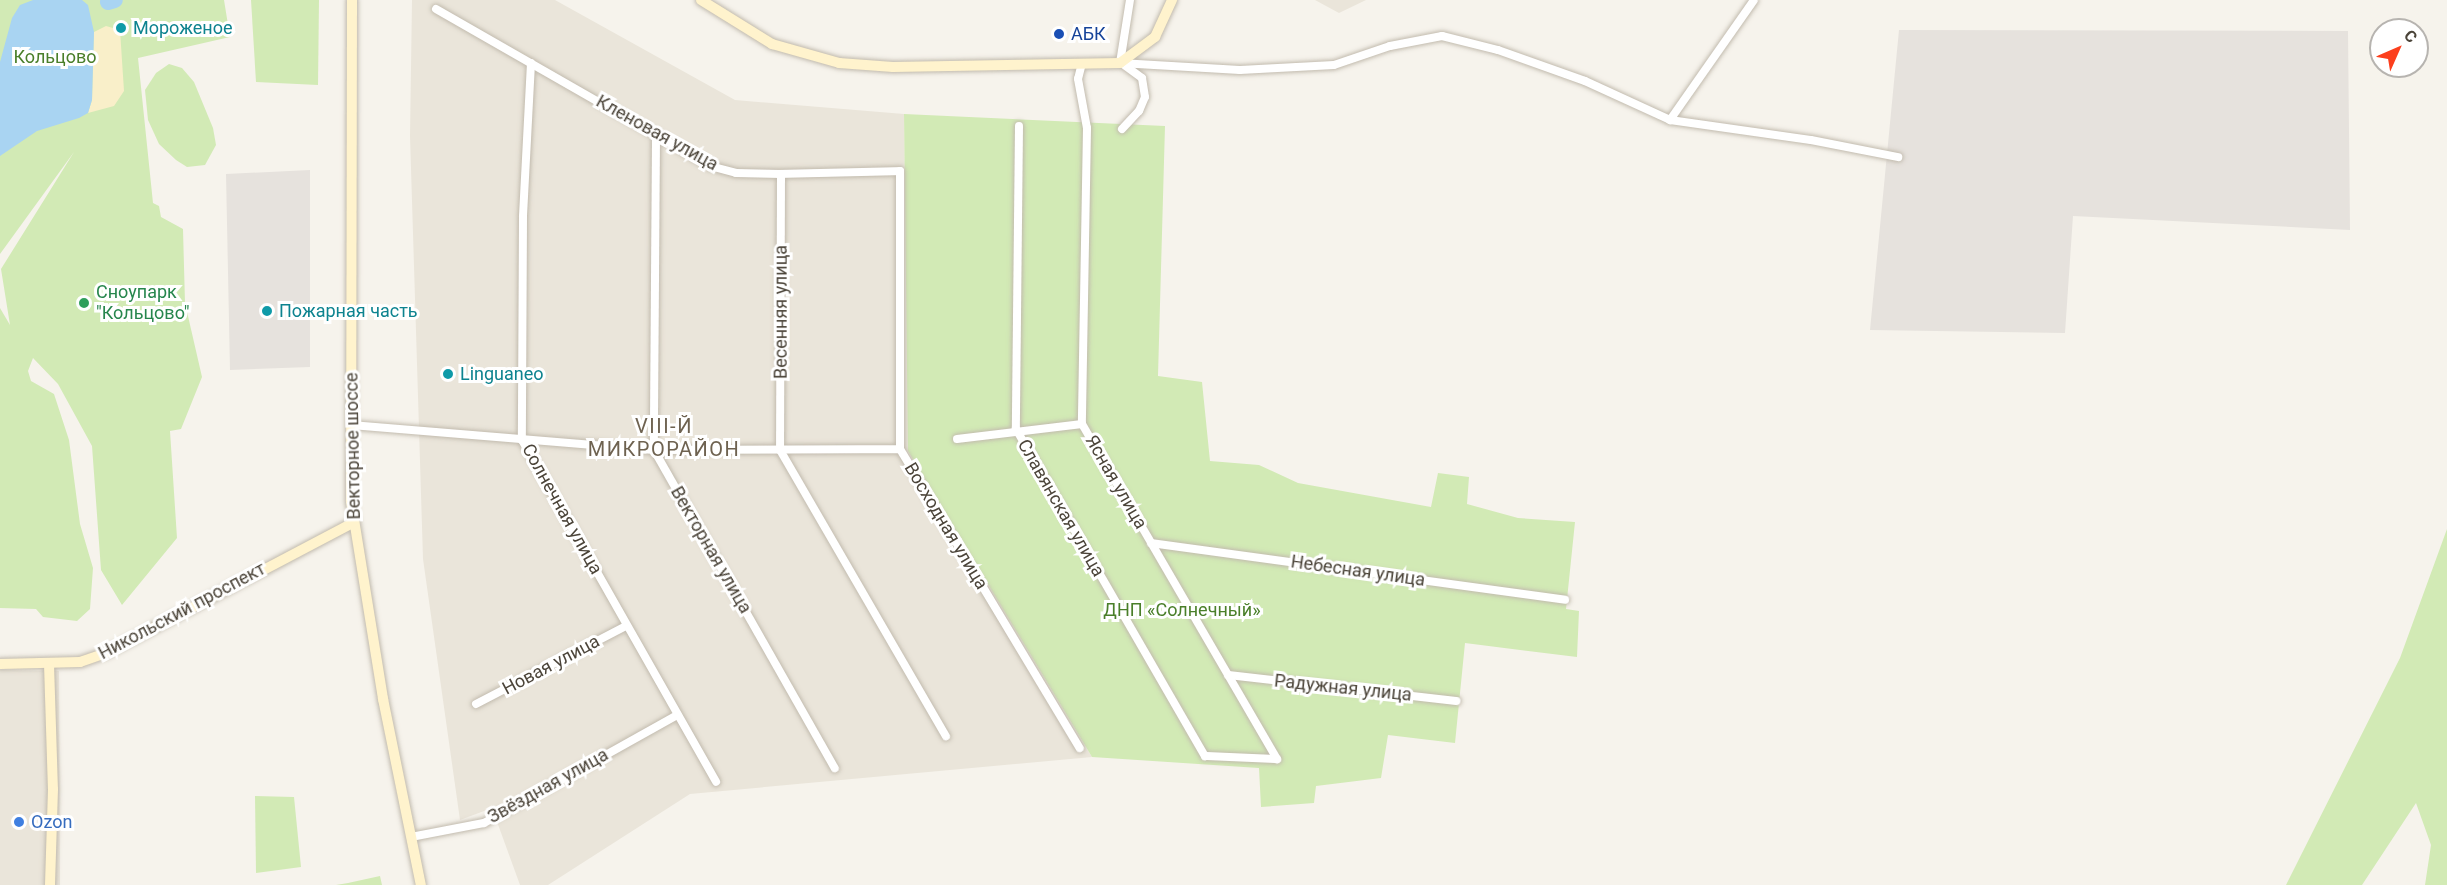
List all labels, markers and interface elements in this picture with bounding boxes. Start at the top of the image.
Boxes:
place label: Мороженое [133,17,233,39]
north arrow [2369,18,2429,78]
marker: Мороженое [114,21,128,35]
place label: АБК [1071,23,1106,45]
text: С [2400,26,2421,47]
marker: АБК [1052,27,1066,41]
park label: Кольцово [13,46,97,68]
street label: Кленовая улица [592,91,722,175]
street label: Весенняя улица [770,245,792,379]
place label: Сноупарк "Кольцово" [96,282,189,324]
marker: Сноупарк "Кольцово" [77,296,91,310]
place label: Пожарная часть [279,300,418,322]
marker: Пожарная часть [260,304,274,318]
place label: Linguaneo [460,363,544,385]
marker: Linguaneo [441,367,455,381]
street label: Векторное шоссе [341,372,365,520]
district label: VIII-Й МИКРОРАЙОН [588,415,740,462]
street label: Ясная улица [1080,431,1152,533]
street label: Славянская улица [1013,435,1109,581]
street label: Солнечная улица [517,440,607,578]
street label: Восходная улица [900,459,992,593]
street label: Векторная улица [666,483,756,617]
street label: Небесная улица [1290,551,1426,591]
street label: Никольский проспект [95,558,269,664]
park label: ДНП «Солнечный» [1103,599,1261,621]
street label: Новая улица [499,630,603,700]
street label: Радужная улица [1273,670,1413,706]
street label: Звёздная улица [484,744,612,828]
place label: Ozon [31,811,72,833]
marker: Ozon [12,815,26,829]

